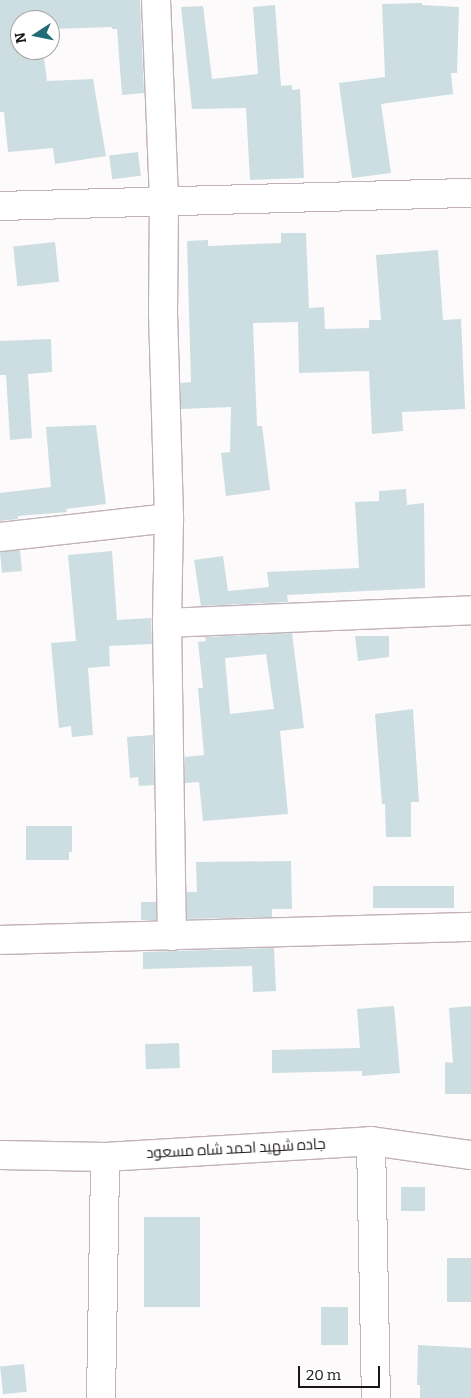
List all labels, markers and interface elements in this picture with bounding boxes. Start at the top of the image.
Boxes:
north arrow [10,10,60,60]
text: N [11,31,30,45]
street label: جاده شهيد احمد شاه مسعود [146,1135,326,1163]
scale bar [301,1356,384,1388]
text: 20 m [306,1366,341,1384]

